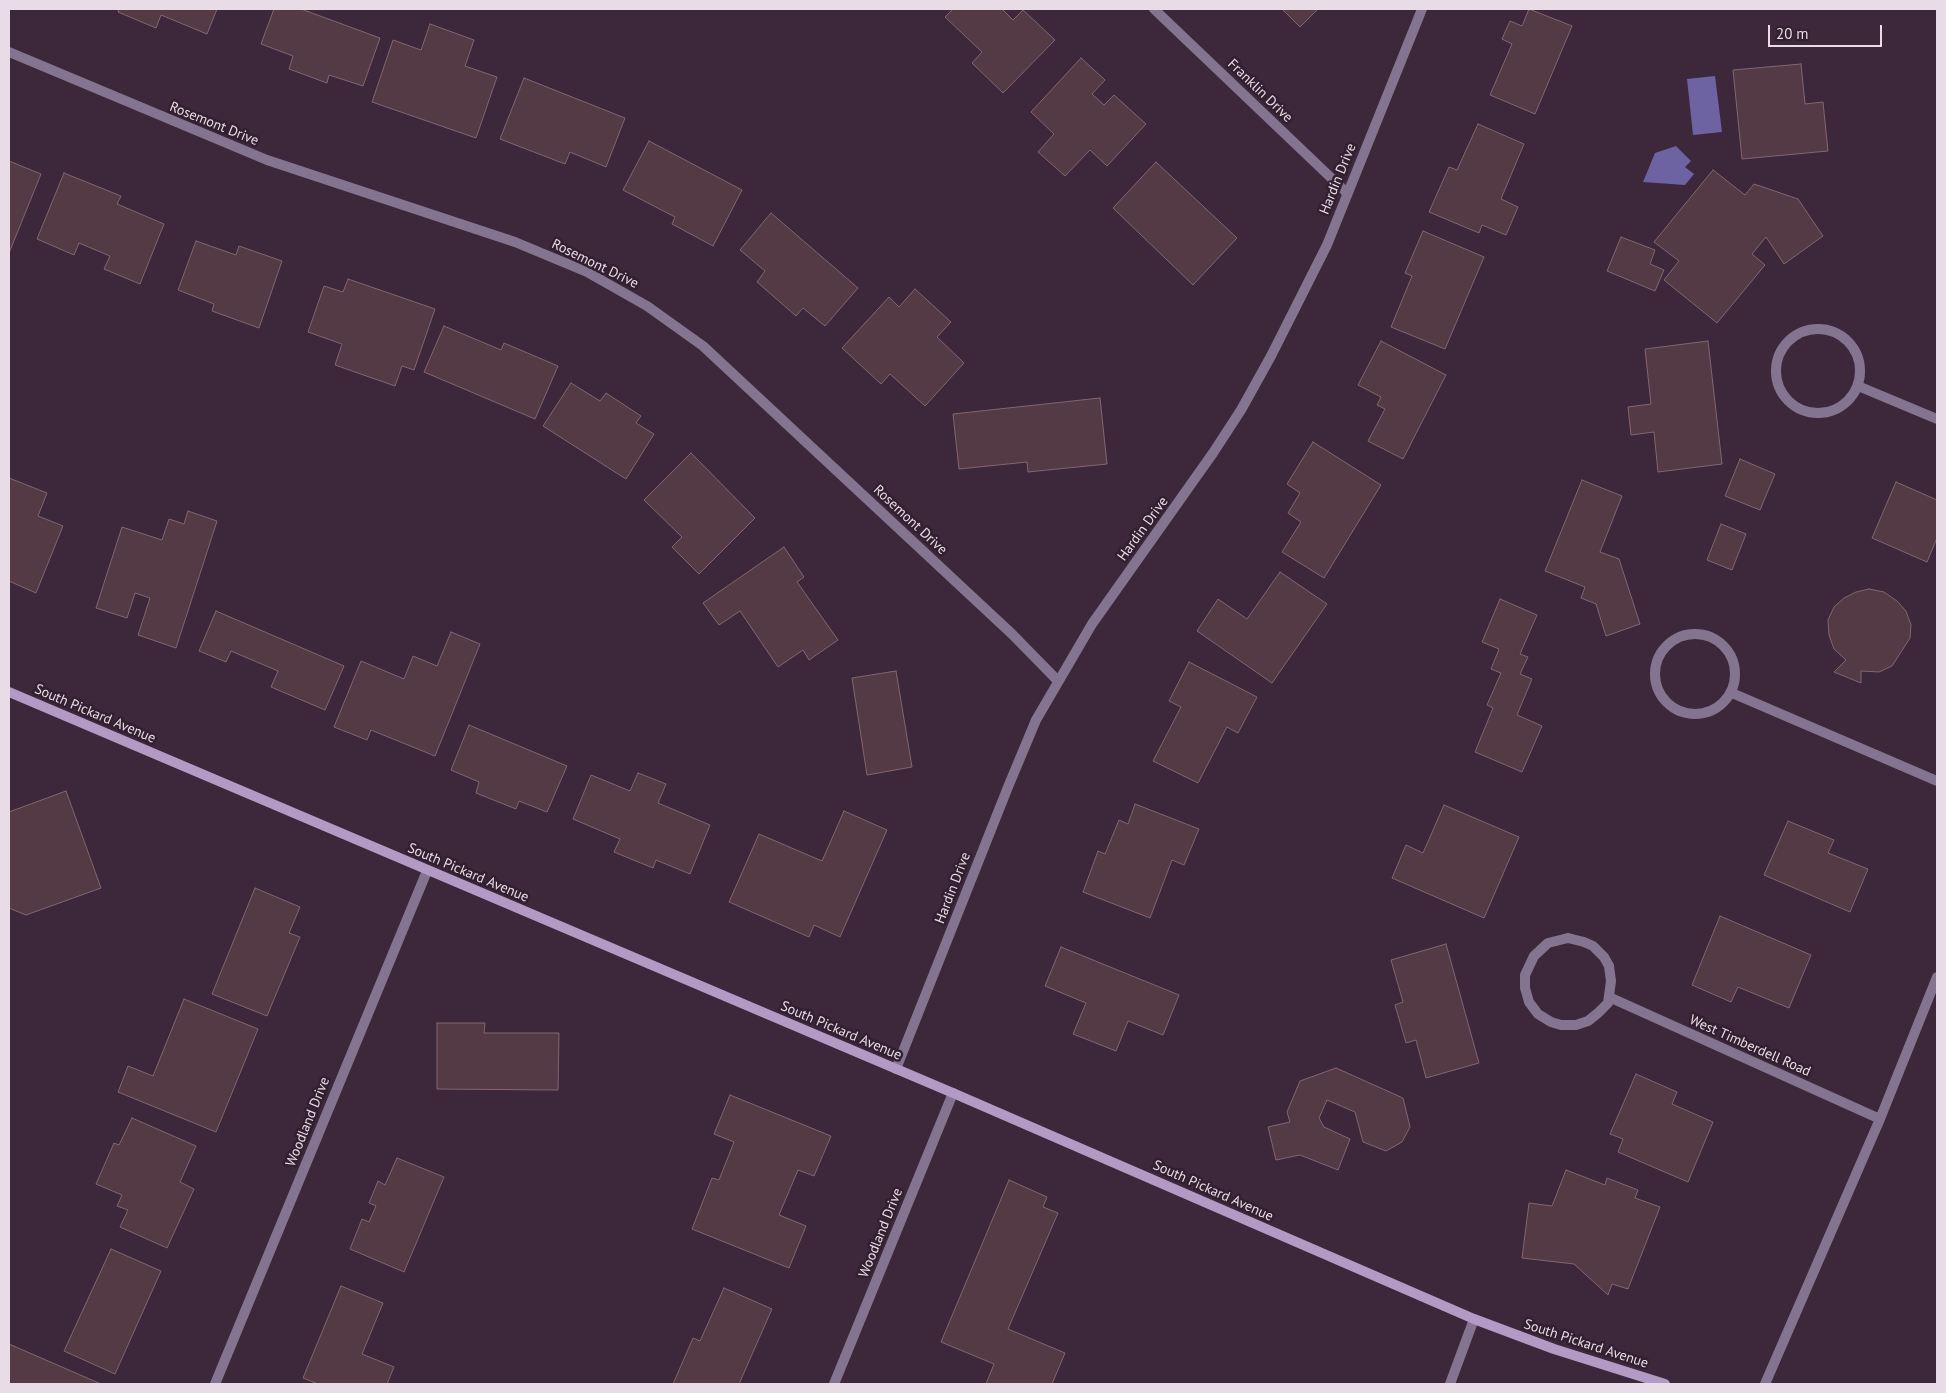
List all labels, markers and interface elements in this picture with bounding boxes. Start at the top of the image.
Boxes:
scale bar [1771,15,1885,47]
text: 20 m [1776,24,1809,43]
street label: Franklin Drive [1224,56,1296,126]
street label: Rosemont Drive [167,99,261,149]
street label: Hardin Drive [1316,141,1360,217]
street label: Rosemont Drive [549,236,641,292]
street label: Rosemont Drive [870,482,950,558]
street label: Hardin Drive [1114,494,1172,564]
street label: South Pickard Avenue [32,681,158,747]
street label: South Pickard Avenue [405,840,531,906]
street label: Hardin Drive [932,850,974,926]
street label: South Pickard Avenue [778,998,904,1064]
street label: West Timberdell Road [1687,1012,1813,1080]
street label: Woodland Drive [282,1075,334,1169]
street label: South Pickard Avenue [1150,1157,1276,1225]
street label: Woodland Drive [855,1186,907,1280]
street label: South Pickard Avenue [1522,1316,1650,1372]

